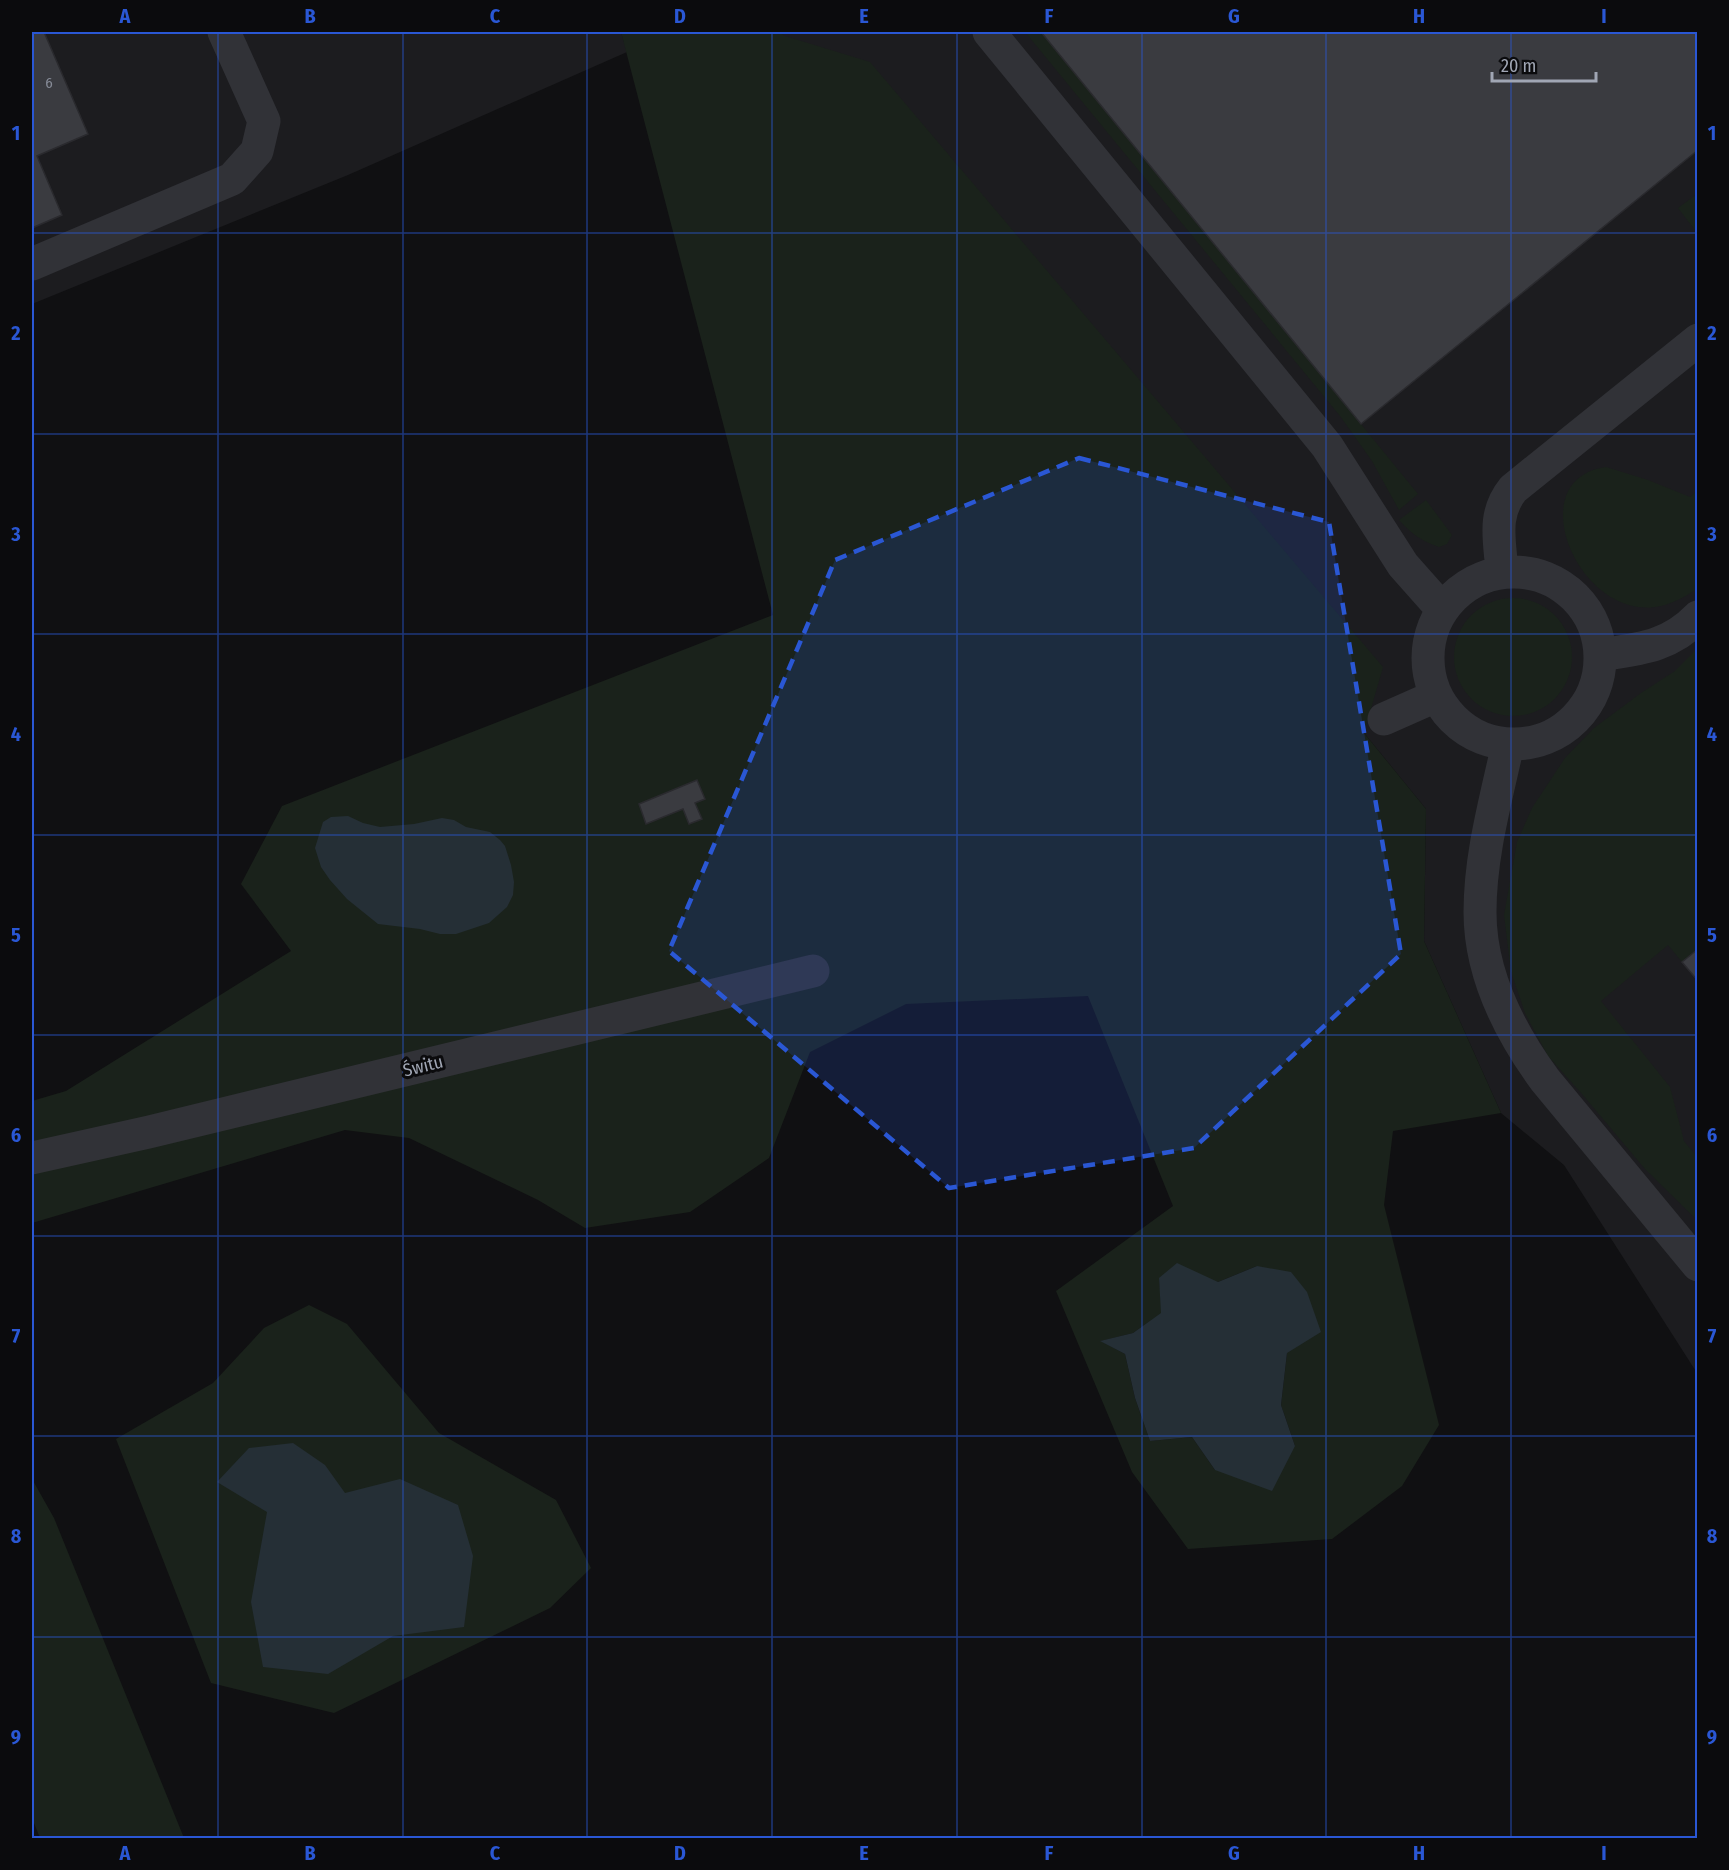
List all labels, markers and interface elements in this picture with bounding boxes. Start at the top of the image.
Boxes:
text: A [119,4,132,28]
text: B [304,4,316,28]
text: C [490,4,501,28]
text: D [674,4,686,28]
text: E [859,4,869,28]
text: F [1045,4,1054,28]
text: G [1228,4,1240,28]
text: H [1413,4,1425,28]
text: I [1601,4,1607,28]
scale bar [1492,45,1596,83]
text: 20 m [1501,55,1536,77]
house number: 6 [45,74,53,92]
text: 1 [12,121,20,145]
text: 1 [1708,121,1716,145]
text: 2 [10,321,21,345]
text: 2 [1706,321,1717,345]
text: 3 [10,522,21,546]
text: 3 [1706,522,1717,546]
text: 4 [11,722,21,746]
text: 4 [1707,722,1717,746]
text: 5 [11,923,21,947]
text: 5 [1707,923,1717,947]
street label: Świtu [401,1050,445,1082]
text: 6 [11,1123,21,1147]
text: 6 [1707,1123,1717,1147]
text: 7 [12,1324,21,1348]
text: 7 [1708,1324,1717,1348]
text: 8 [11,1524,22,1548]
text: 8 [1707,1524,1718,1548]
text: 9 [11,1725,21,1749]
text: 9 [1707,1725,1717,1749]
text: A [119,1841,132,1865]
text: B [304,1841,316,1865]
text: C [490,1841,501,1865]
text: D [674,1841,686,1865]
text: E [859,1841,869,1865]
text: F [1045,1841,1054,1865]
text: G [1228,1841,1240,1865]
text: H [1413,1841,1425,1865]
text: I [1601,1841,1607,1865]

